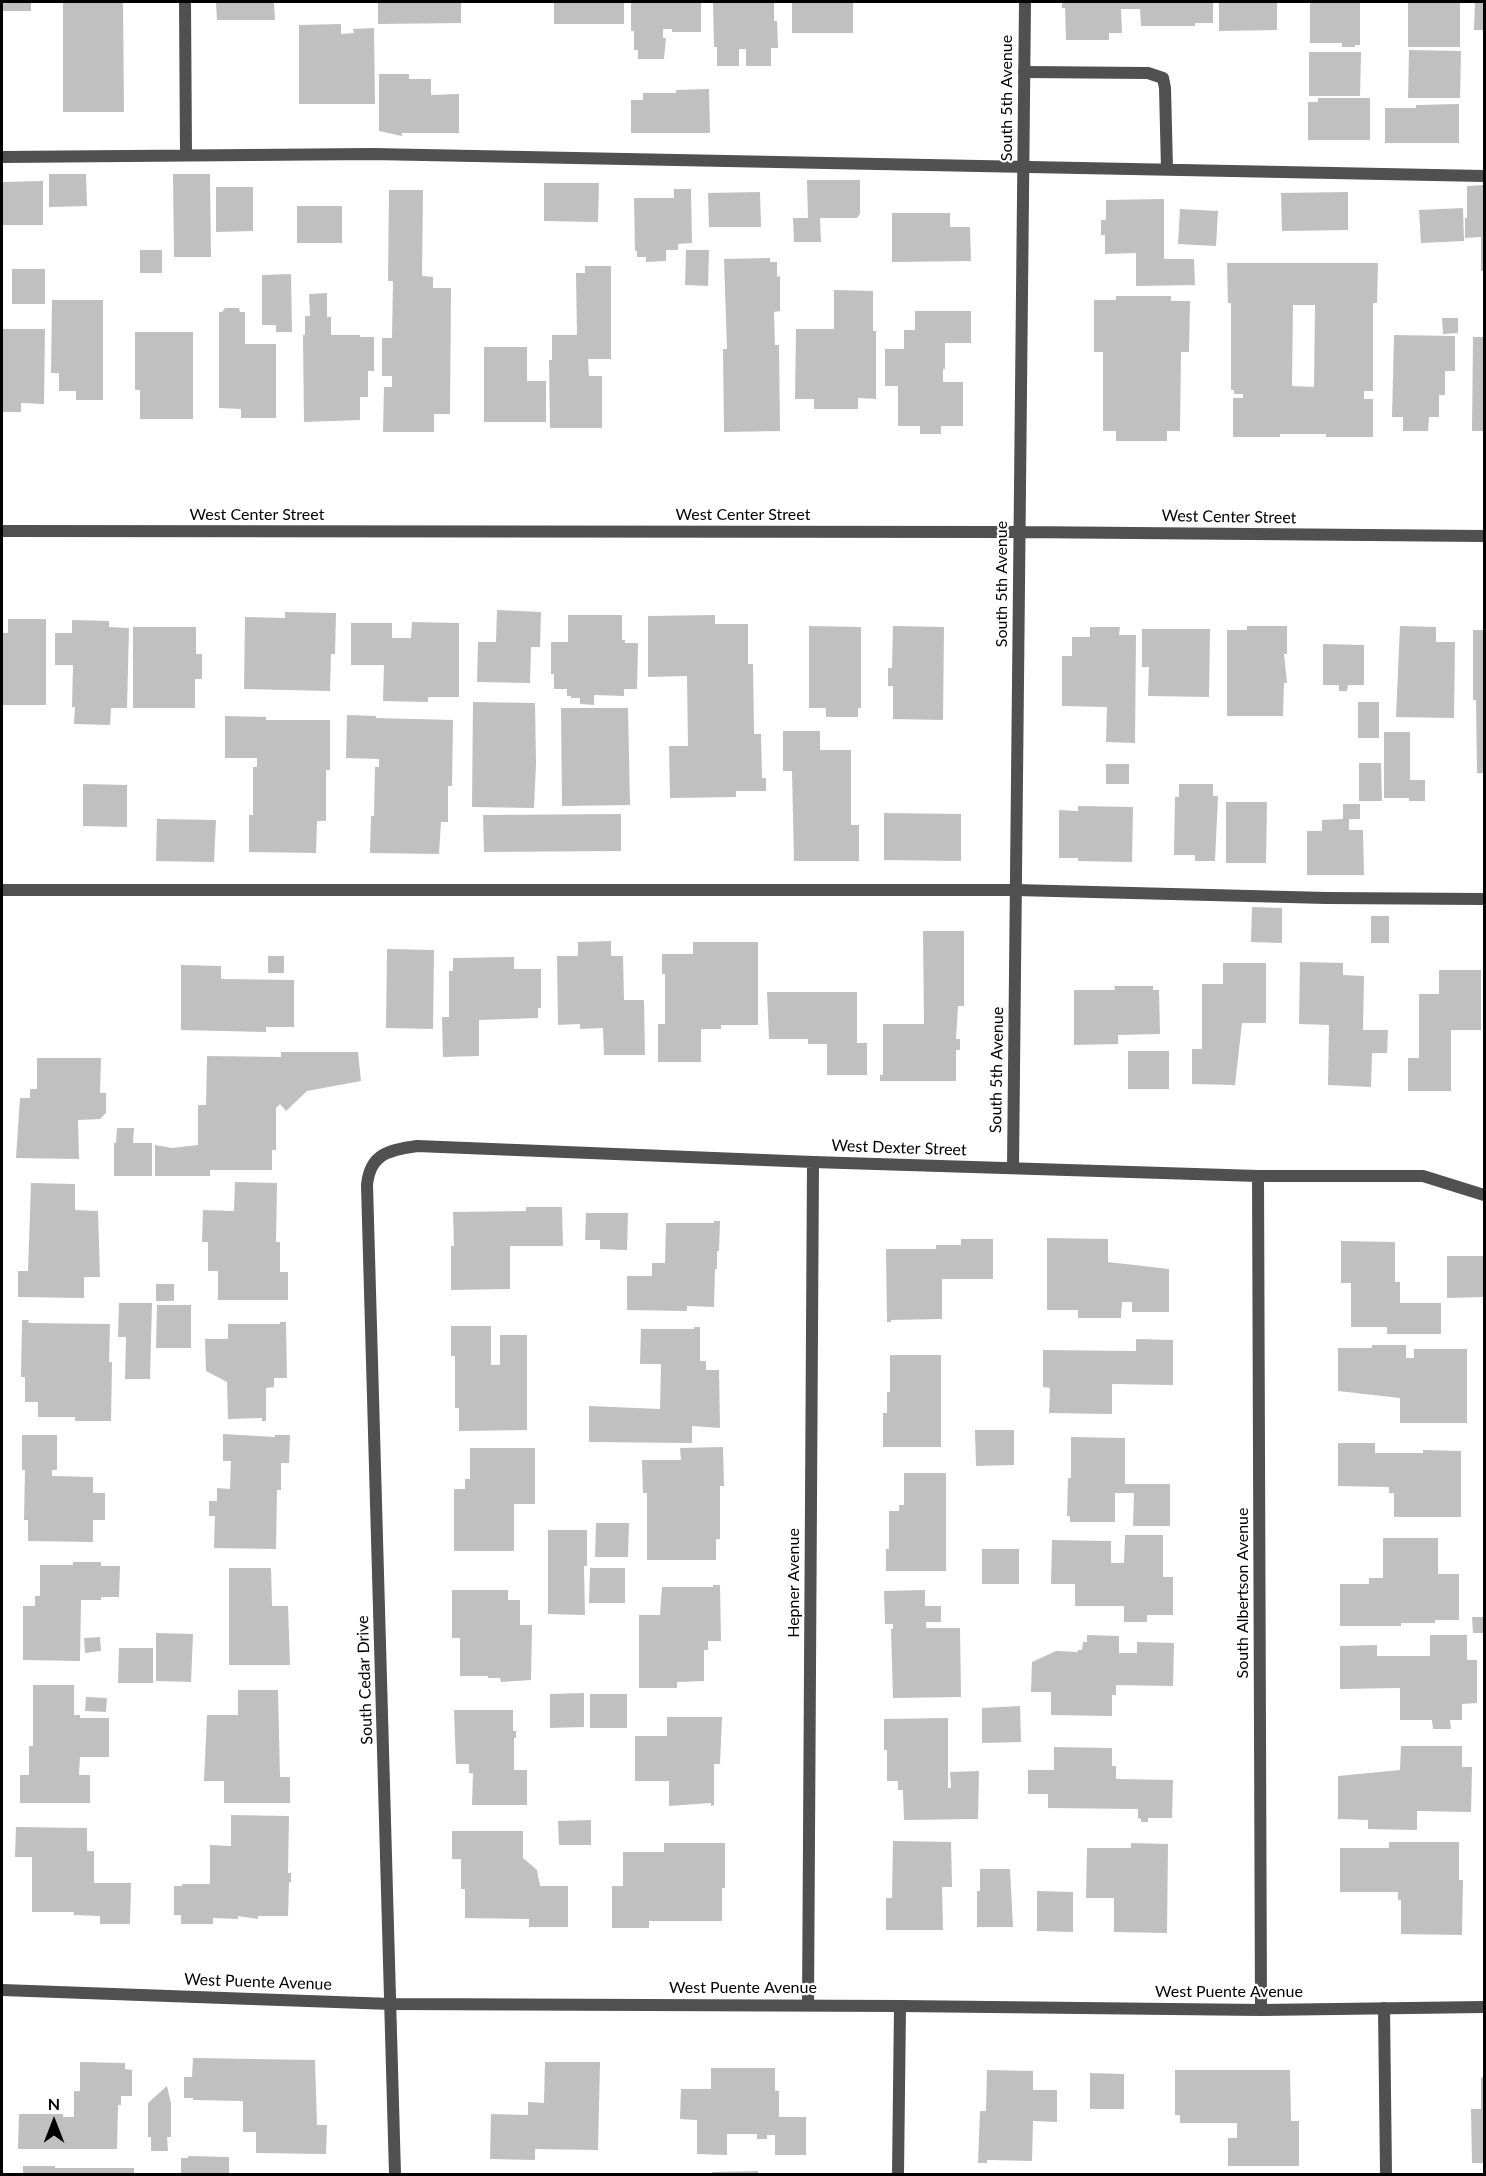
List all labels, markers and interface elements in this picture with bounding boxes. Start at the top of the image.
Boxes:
street label: South 5th Avenue [997,35,1017,161]
street label: West Center Street [190,505,324,525]
street label: West Center Street [676,505,810,525]
street label: West Center Street [1161,506,1297,528]
street label: South 5th Avenue [992,521,1012,647]
street label: South 5th Avenue [986,1007,1008,1133]
street label: West Dexter Street [831,1136,967,1160]
street label: South Albertson Avenue [1233,1508,1253,1678]
street label: Hepner Avenue [784,1528,804,1638]
street label: South Cedar Drive [353,1615,377,1745]
street label: West Puente Avenue [184,1970,332,1994]
street label: West Puente Avenue [669,1978,817,1998]
street label: West Puente Avenue [1155,1982,1303,2002]
north arrow [24,2092,84,2152]
text: N [48,2094,60,2113]

